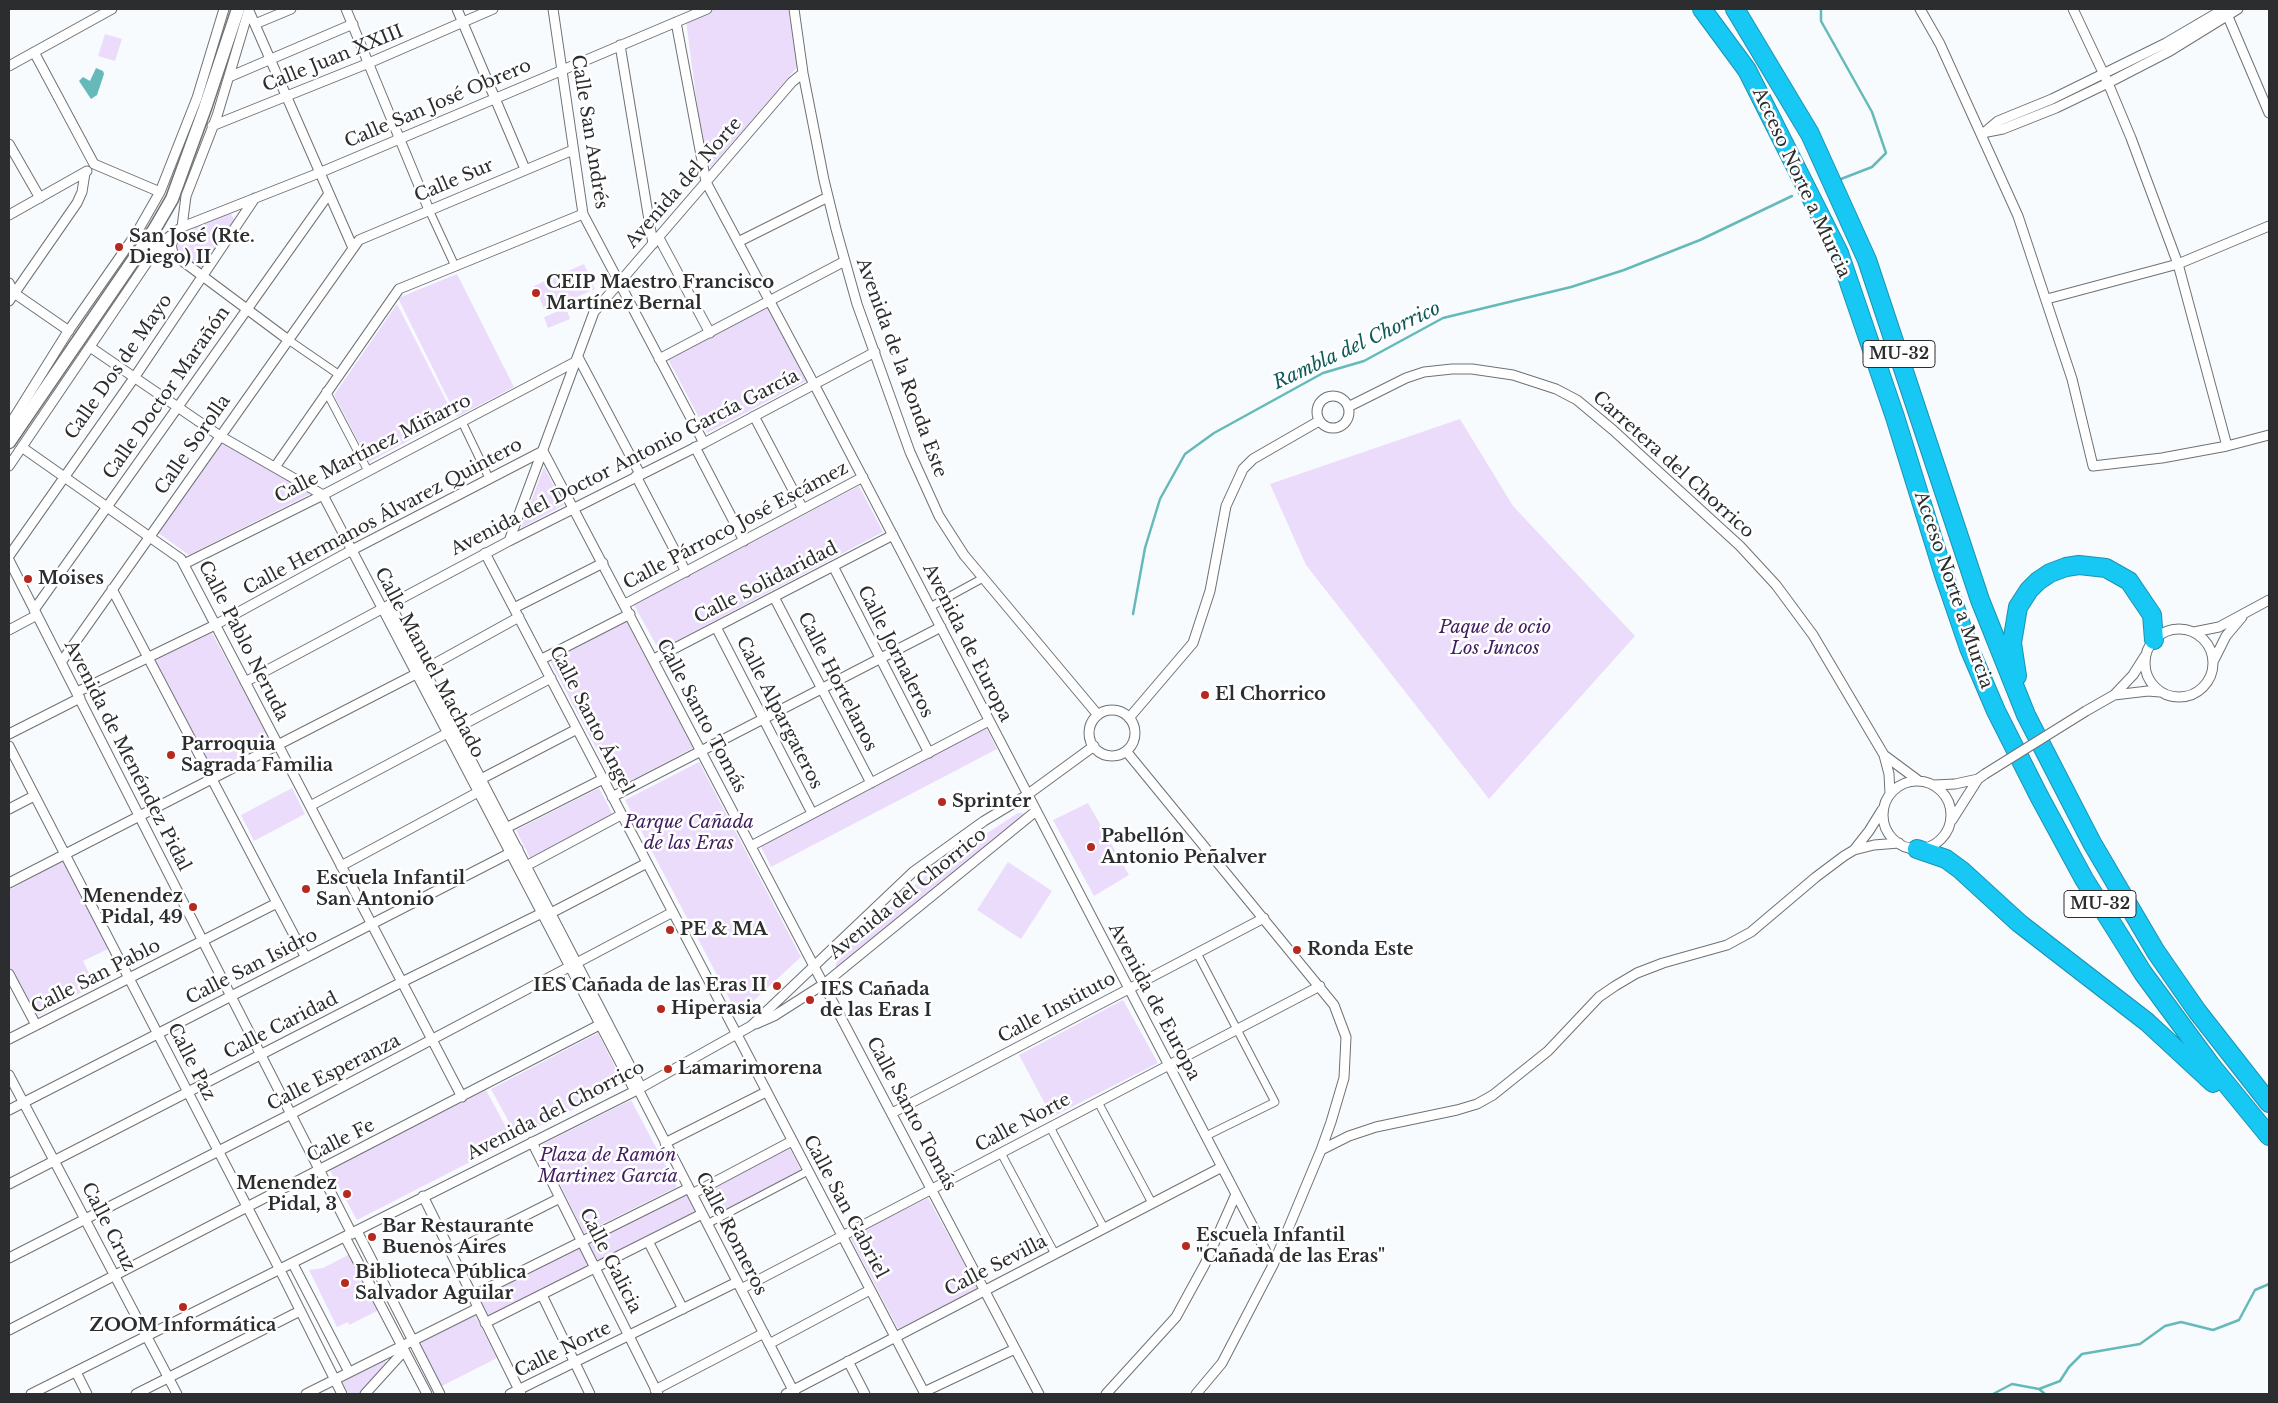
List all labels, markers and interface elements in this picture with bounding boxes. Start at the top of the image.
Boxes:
street label: Calle Juan XXIII [260,21,406,97]
street label: Calle San Andrés [566,53,612,211]
street label: Calle San José Obrero [342,55,534,153]
street label: Acceso Norte a Murcia [1747,85,1855,281]
street label: Avenida del Norte [621,113,747,253]
street label: Calle Sur [411,155,497,207]
place label: San José (Rte. Diego) II [129,226,255,268]
marker: San José (Rte. Diego) II [113,241,125,253]
street label: Avenida de la Ronda Este [851,255,951,481]
place label: CEIP Maestro Francisco Martínez Bernal [546,272,774,314]
marker: CEIP Maestro Francisco Martínez Bernal [530,287,542,299]
street label: Calle Dos de Mayo [61,290,177,444]
water label: Rambla del Chorrico [1270,297,1444,395]
street label: Calle Doctor Marañón [99,302,235,484]
road number: MU-32 [1863,340,1935,368]
street label: Avenida del Doctor Antonio García García [447,365,803,561]
street label: Carretera del Chorrico [1588,387,1758,543]
street label: Calle Martínez Miñarro [271,390,475,508]
street label: Calle Sorolla [151,391,235,499]
street label: Calle Hermanos Álvarez Quintero [240,434,526,600]
street label: Calle Párroco José Escámez [620,457,852,595]
street label: Acceso Norte a Murcia [1909,489,1997,691]
street label: Calle Solidaridad [691,537,841,629]
street label: Calle Pablo Neruda [193,557,293,725]
street label: Avenida de Europa [918,560,1016,726]
street label: Calle Manuel Machado [370,564,488,762]
place label: Moises [38,568,104,590]
marker: Moises [22,573,34,585]
street label: Calle Jornaleros [852,582,938,722]
street label: Calle Hortelanos [793,609,881,755]
park label: Paque de ocio Los Juncos [1439,617,1551,660]
street label: Calle Alpargateros [731,633,827,793]
street label: Calle Santo Tomás [651,635,751,797]
street label: Avenida de Menéndez Pidal [59,637,195,875]
street label: Calle Santo Ángel [544,643,638,797]
place label: El Chorrico [1215,684,1326,706]
marker: El Chorrico [1199,689,1211,701]
place label: Parroquia Sagrada Familia [181,734,333,776]
marker: Parroquia Sagrada Familia [165,749,177,761]
place label: Sprinter [952,791,1031,813]
marker: Sprinter [936,796,948,808]
park label: Parque Cañada de las Eras [624,812,754,854]
street label: Avenida del Chorrico [825,824,991,964]
place label: Pabellón Antonio Peñalver [1101,826,1267,869]
marker: Pabellón Antonio Peñalver [1085,841,1097,853]
place label: Escuela Infantil San Antonio [316,868,465,911]
marker: Escuela Infantil San Antonio [300,883,312,895]
place label: Menendez Pidal, 49 [82,886,183,929]
road number: MU-32 [2064,891,2136,918]
marker: Menendez Pidal, 49 [187,901,199,913]
place label: PE & MA [680,919,767,941]
street label: Avenida de Europa [1103,920,1205,1084]
marker: PE & MA [664,924,676,936]
street label: Calle San Isidro [183,925,321,1009]
street label: Calle San Pablo [28,935,164,1019]
place label: Ronda Este [1307,939,1414,961]
marker: Ronda Este [1291,944,1303,956]
street label: Calle Instituto [995,968,1119,1048]
place label: IES Cañada de las Eras II [533,975,767,997]
place label: IES Cañada de las Eras I [820,979,932,1022]
marker: IES Cañada de las Eras II [771,980,783,992]
street label: Calle Caridad [220,988,342,1064]
marker: IES Cañada de las Eras I [804,994,816,1006]
place label: Hiperasia [671,998,762,1020]
marker: Hiperasia [655,1003,667,1015]
street label: Calle Paz [162,1020,220,1104]
street label: Calle Esperanza [264,1030,404,1116]
street label: Calle Santo Tomás [861,1033,961,1195]
street label: Avenida del Chorrico [464,1057,648,1165]
place label: Lamarimorena [678,1058,822,1080]
marker: Lamarimorena [662,1063,674,1075]
street label: Calle Norte [972,1089,1074,1157]
street label: Calle Fe [303,1115,379,1167]
street label: Calle San Gabriel [798,1132,892,1282]
park label: Plaza de Ramón Martinez García [538,1145,678,1188]
street label: Calle Romeros [691,1169,771,1299]
place label: Menendez Pidal, 3 [236,1173,337,1216]
street label: Calle Cruz [76,1179,140,1275]
marker: Menendez Pidal, 3 [341,1188,353,1200]
street label: Calle Galicia [574,1205,646,1317]
place label: Bar Restaurante Buenos Aires [382,1216,534,1258]
place label: Escuela Infantil "Cañada de las Eras" [1196,1225,1385,1268]
marker: Bar Restaurante Buenos Aires [366,1231,378,1243]
street label: Calle Sevilla [941,1231,1051,1301]
marker: Escuela Infantil "Cañada de las Eras" [1180,1240,1192,1252]
place label: Biblioteca Pública Salvador Aguilar [355,1262,527,1304]
marker: Biblioteca Pública Salvador Aguilar [339,1277,351,1289]
marker: ZOOM Informática [177,1301,189,1313]
place label: ZOOM Informática [90,1315,276,1337]
street label: Calle Norte [511,1317,615,1383]

